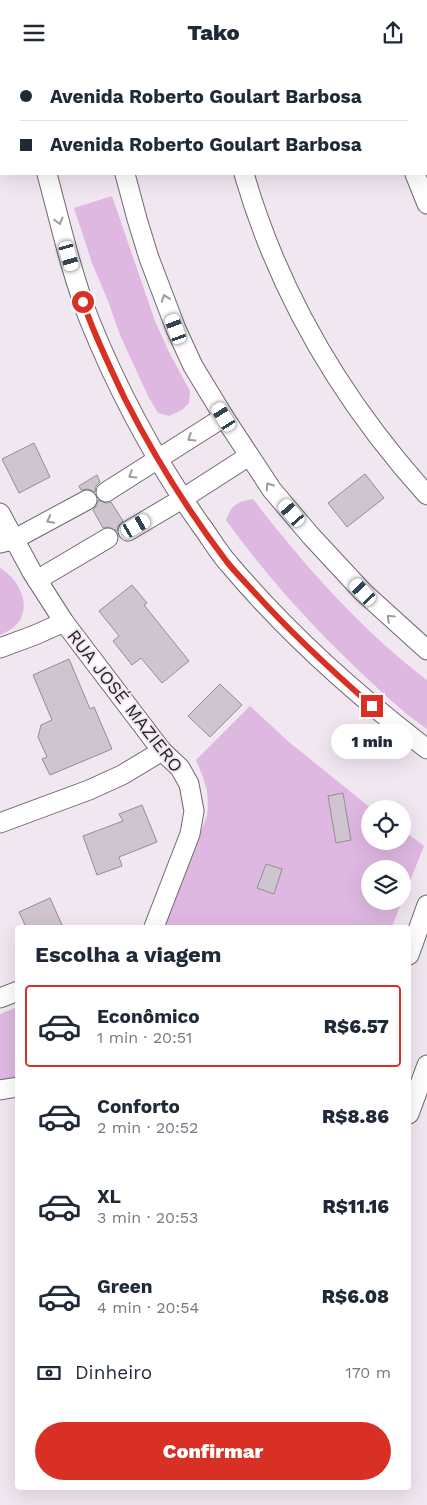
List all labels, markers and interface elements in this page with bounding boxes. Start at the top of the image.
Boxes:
icon: menu [20,19,48,47]
icon: share [379,19,407,47]
text: Tako [187,20,240,45]
text: Avenida Roberto Goulart Barbosa [50,85,362,108]
text: Avenida Roberto Goulart Barbosa [50,133,362,156]
one-way arrow [54,216,64,224]
car [57,240,80,272]
route start [72,291,94,313]
one-way arrow [160,295,170,303]
car [163,312,188,346]
car [209,400,238,434]
one-way arrow [188,432,197,441]
one-way arrow [129,469,138,479]
one-way arrow [266,482,275,491]
car [276,497,307,529]
car [119,512,152,540]
one-way arrow [47,514,56,524]
car [347,576,378,608]
one-way arrow [387,615,396,624]
street label: RUA JOSÉ MAZIERO [63,625,187,776]
route end [361,695,383,717]
callout: 1 min [331,723,413,759]
text: 1 min [351,732,393,751]
map controls [361,800,411,910]
button: locate [361,800,411,850]
button: layers [361,860,411,910]
text: Escolha a viagem [35,942,222,967]
icon: car [37,1004,82,1049]
text: Econômico [97,1005,200,1028]
text: R$6.57 [324,1015,389,1038]
text: 1 min · 20:51 [97,1028,192,1047]
icon: car [37,1094,82,1139]
text: Conforto [97,1095,180,1118]
text: R$8.86 [322,1105,389,1128]
text: 2 min · 20:52 [97,1118,198,1137]
icon: car [37,1184,82,1229]
text: XL [97,1185,121,1208]
text: R$11.16 [322,1195,389,1218]
text: 3 min · 20:53 [97,1208,198,1227]
icon: car [37,1274,82,1319]
text: Green [97,1275,153,1298]
text: R$6.08 [322,1285,389,1308]
text: 4 min · 20:54 [97,1298,199,1317]
icon: cash [35,1359,63,1387]
text: Dinheiro [75,1361,152,1384]
text: 170 m [345,1363,391,1382]
button: Confirmar [35,1422,391,1480]

